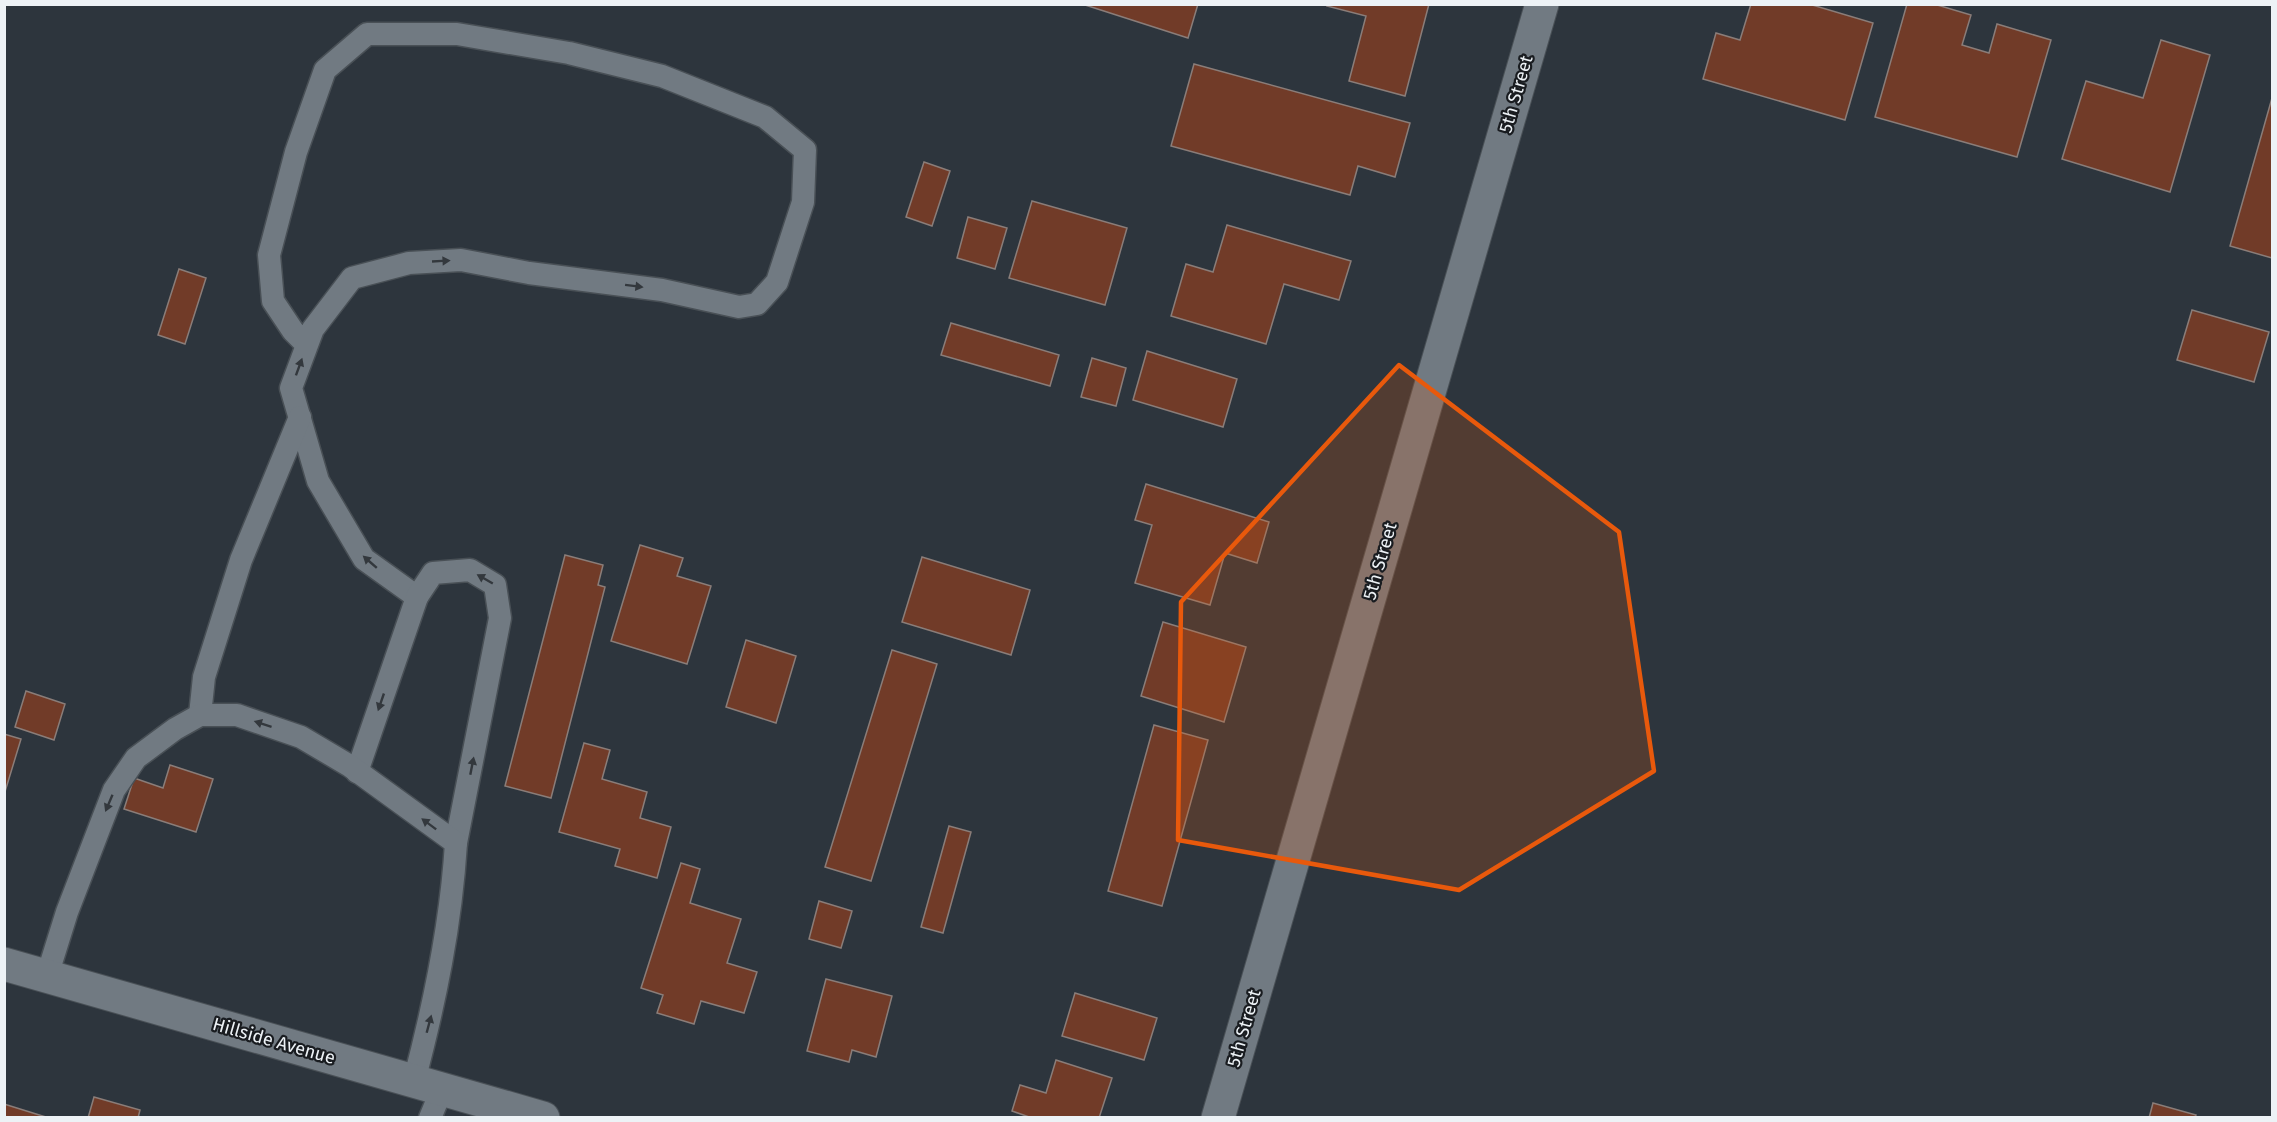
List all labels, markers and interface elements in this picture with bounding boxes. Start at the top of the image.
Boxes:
street label: 5th Street [1494,52,1538,135]
one-way arrow [431,257,450,266]
one-way arrow [624,281,643,291]
one-way arrow [295,358,304,376]
street label: 5th Street [1358,519,1402,602]
one-way arrow [363,556,378,569]
one-way arrow [476,574,493,584]
one-way arrow [376,693,385,711]
one-way arrow [254,719,272,728]
one-way arrow [468,756,477,775]
one-way arrow [104,794,113,811]
one-way arrow [422,818,438,830]
street label: 5th Street [1222,986,1266,1069]
street label: Hillside Avenue [210,1013,338,1069]
one-way arrow [425,1015,434,1033]

